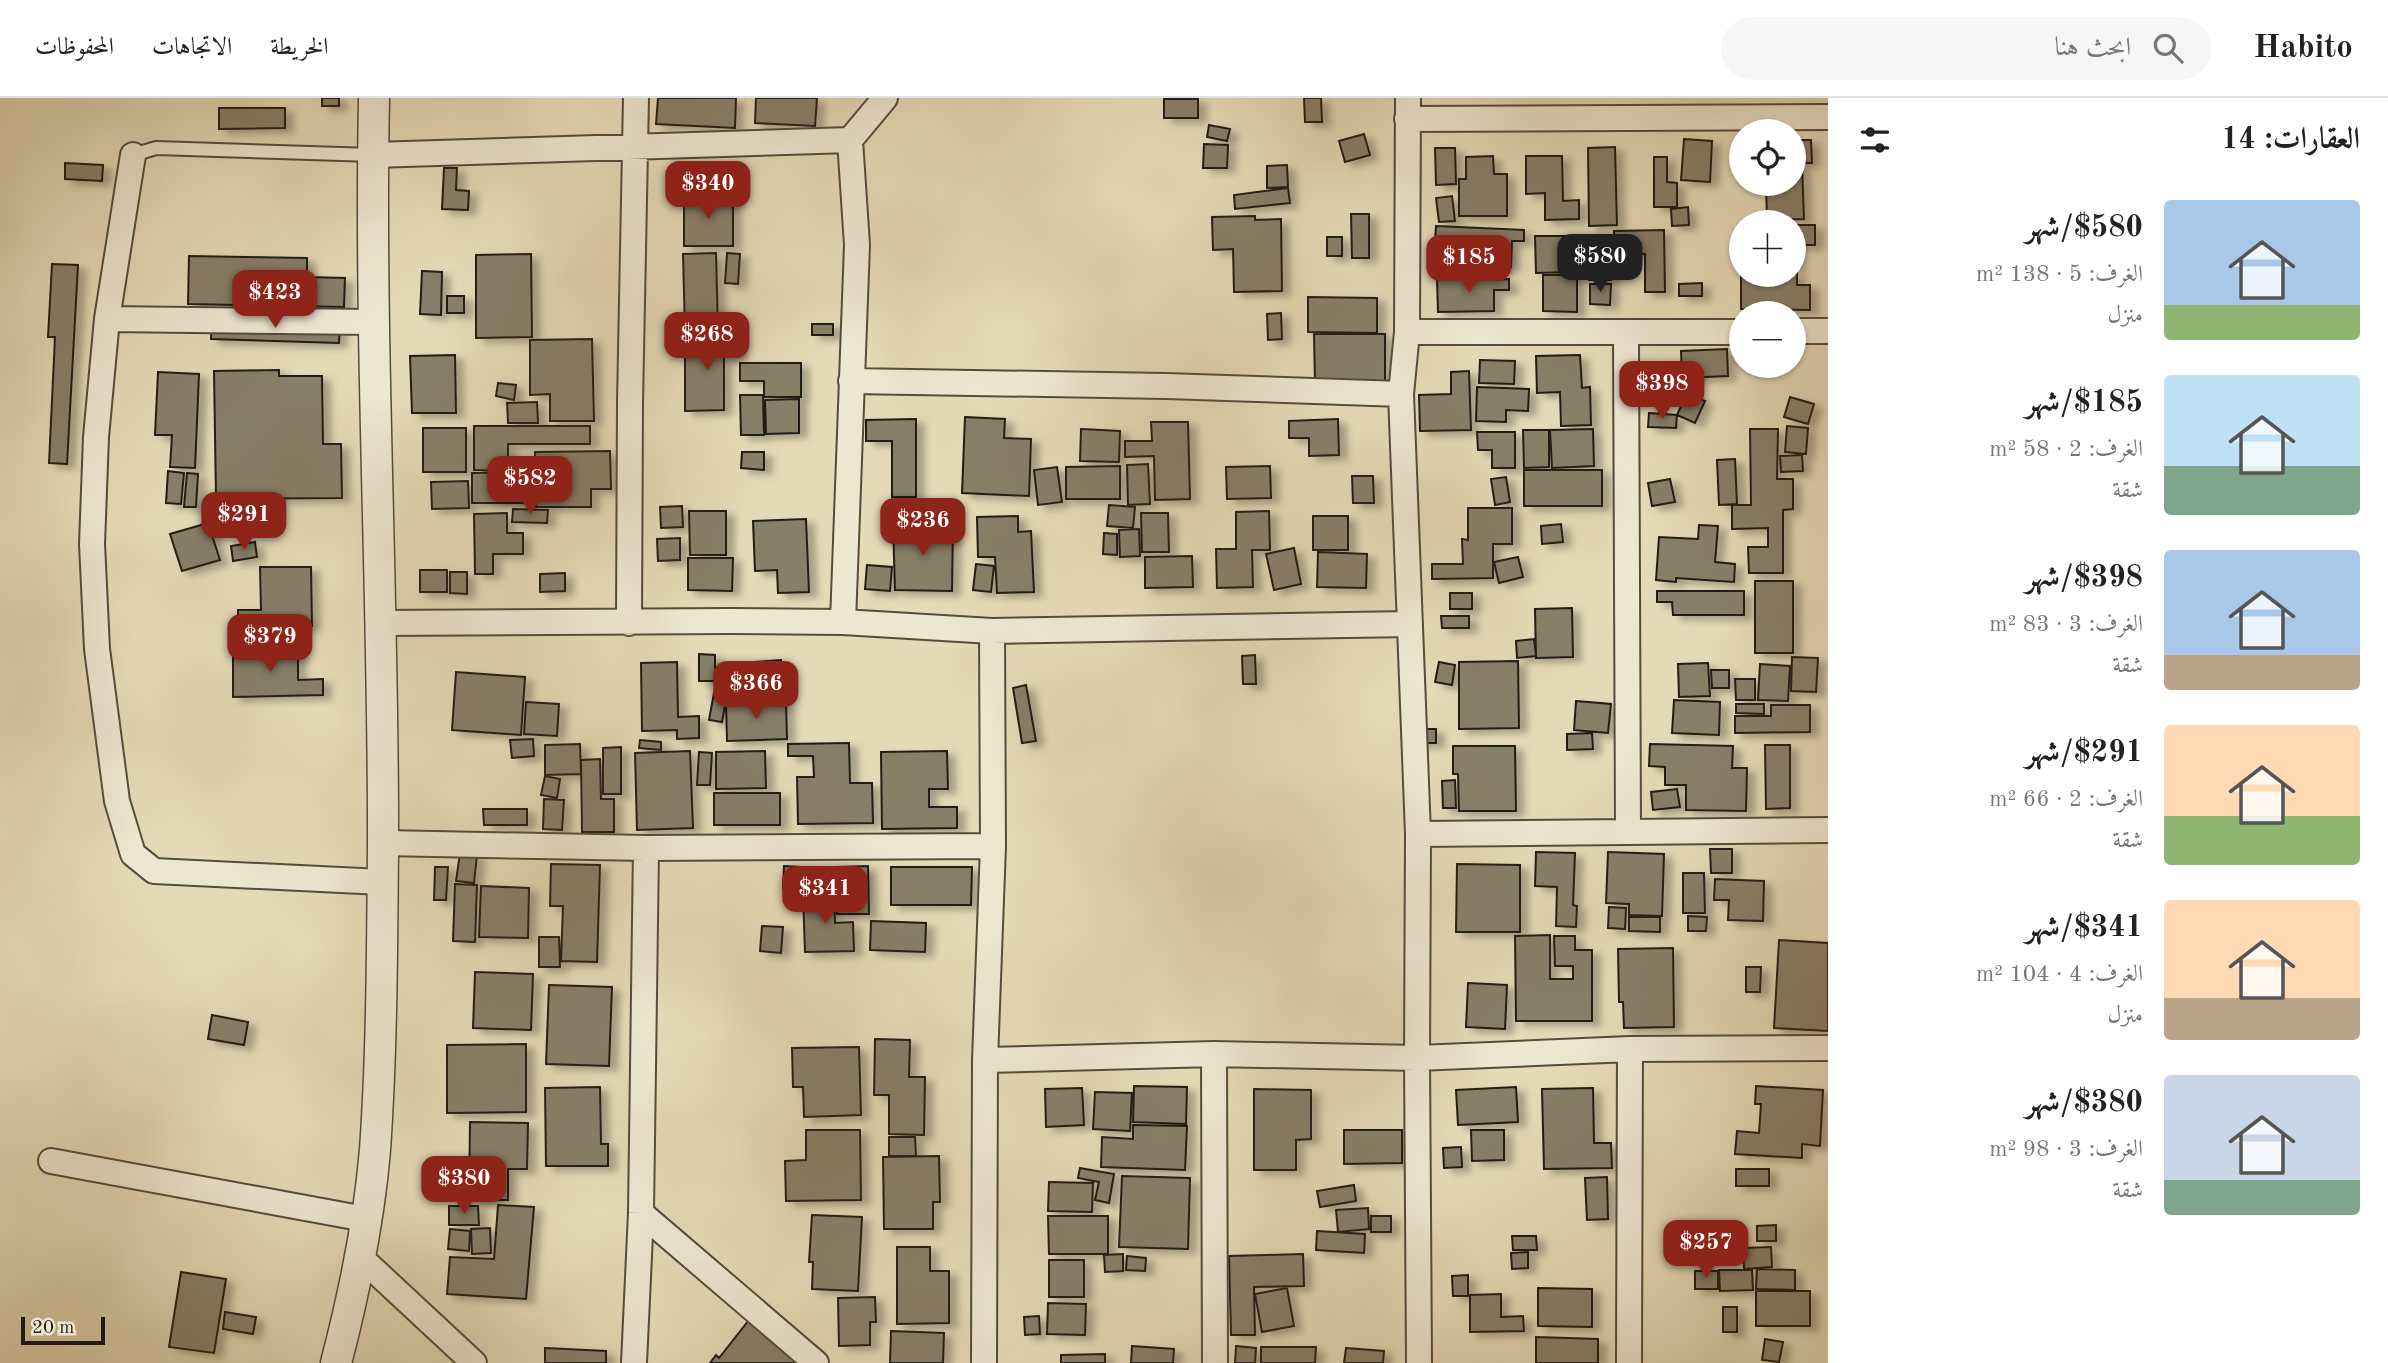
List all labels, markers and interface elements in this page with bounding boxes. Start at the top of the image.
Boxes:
search box [1721,17,2211,80]
icon: search [2149,29,2187,67]
text: Habito [2253,32,2353,65]
text: ابحث هنا [2055,35,2131,61]
text: المحفوظات [35,36,114,60]
text: الاتجاهات [152,36,232,60]
text: الخريطة [270,36,329,60]
map controls [1729,119,1806,378]
button: locate [1729,119,1806,196]
icon: filters [1856,121,1894,159]
text: العقارات: 14 [2221,125,2360,155]
pin: $340 [667,162,749,221]
text: $340 [681,172,735,195]
button: + [1729,210,1806,287]
text: $580/شهر [2025,213,2143,243]
icon: home [2220,228,2304,312]
pin: $580 [1559,234,1641,294]
pin: $185 [1428,236,1510,295]
text: $580 [1573,245,1627,268]
text: $185 [1442,246,1496,269]
text: الغرف: 5 · 138 m² [1976,263,2143,286]
pin: $423 [234,271,316,330]
text: $423 [248,281,302,304]
button: − [1729,301,1806,378]
text: منزل [2108,304,2143,327]
pin: $268 [666,313,748,372]
text: $268 [680,323,734,346]
pin: $398 [1621,362,1703,421]
text: $398 [1635,372,1689,395]
text: $185/شهر [2025,388,2143,418]
icon: home [2220,403,2304,487]
text: الغرف: 2 · 58 m² [1989,438,2143,461]
pin: $582 [489,456,571,516]
text: $582 [503,467,557,490]
text: شقة [2113,479,2143,502]
pin: $291 [203,492,285,552]
pin: $236 [882,498,964,558]
text: $291 [217,503,271,526]
text: $236 [896,509,950,532]
text: $398/شهر [2025,563,2143,593]
icon: home [2220,578,2304,662]
text: الغرف: 3 · 83 m² [1989,613,2143,636]
pin: $379 [229,614,311,674]
text: $379 [243,625,297,648]
text: شقة [2113,654,2143,677]
pin: $366 [715,662,797,721]
text: $366 [729,672,783,695]
text: $291/شهر [2025,738,2143,768]
icon: home [2220,753,2304,837]
text: الغرف: 2 · 66 m² [1989,788,2143,811]
text: شقة [2113,829,2143,852]
pin: $341 [784,866,866,926]
text: $341 [798,877,852,900]
text: $341/شهر [2025,913,2143,943]
icon: home [2220,928,2304,1012]
text: الغرف: 4 · 104 m² [1976,963,2143,986]
text: منزل [2108,1004,2143,1027]
text: $380/شهر [2025,1088,2143,1118]
icon: home [2220,1103,2304,1187]
text: الغرف: 3 · 98 m² [1989,1138,2143,1161]
pin: $380 [423,1156,505,1216]
text: $380 [437,1167,491,1190]
text: شقة [2113,1179,2143,1202]
pin: $257 [1665,1220,1747,1280]
text: $257 [1679,1231,1733,1254]
scale bar [21,1314,105,1346]
text: 20 m [32,1319,74,1338]

